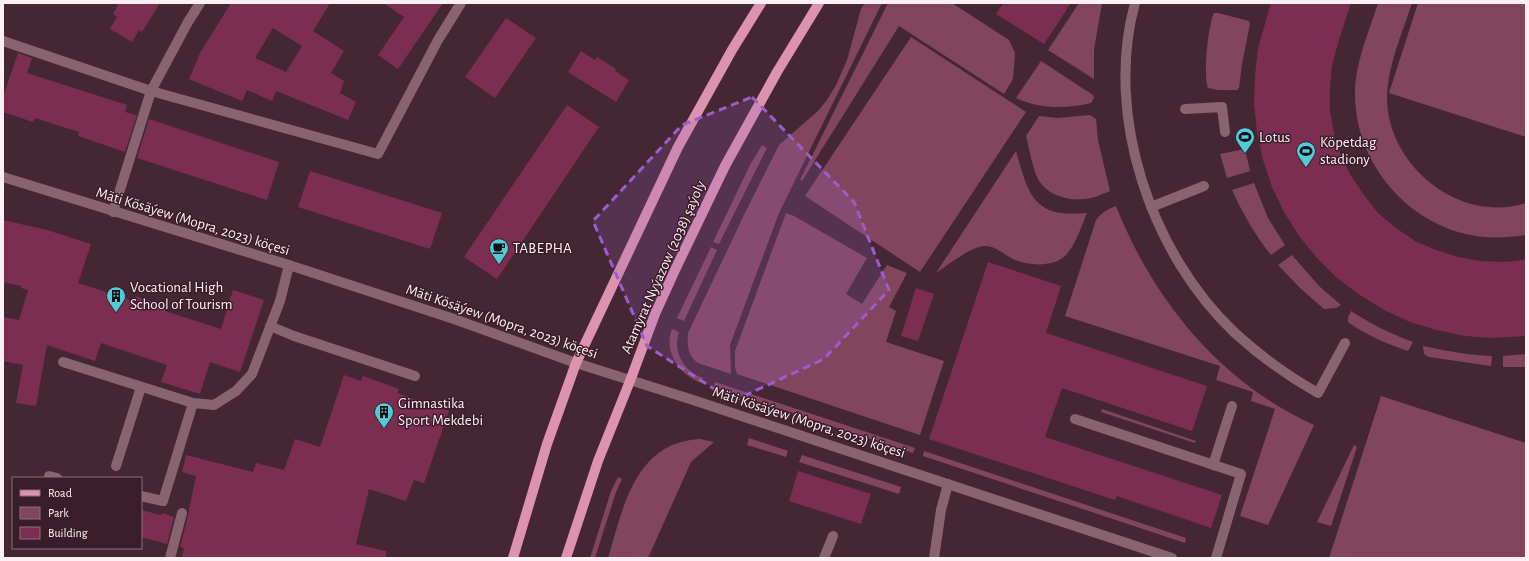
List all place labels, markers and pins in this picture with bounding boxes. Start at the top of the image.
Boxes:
sports icon: Lotus [1234,126,1256,154]
place label: Lotus [1259,130,1290,145]
place label: Köpetdag stadiony [1320,135,1377,167]
sports icon: Köpetdag stadiony [1295,140,1317,168]
cafe icon: ТАВЕРНА [488,237,510,265]
place label: ТАВЕРНА [513,241,572,256]
place label: Vocational High School of Tourism [130,280,233,312]
building icon: Vocational High School of Tourism [105,285,127,313]
place label: Gimnastika Sport Mekdebi [398,396,483,428]
building icon: Gimnastika Sport Mekdebi [373,401,395,429]

